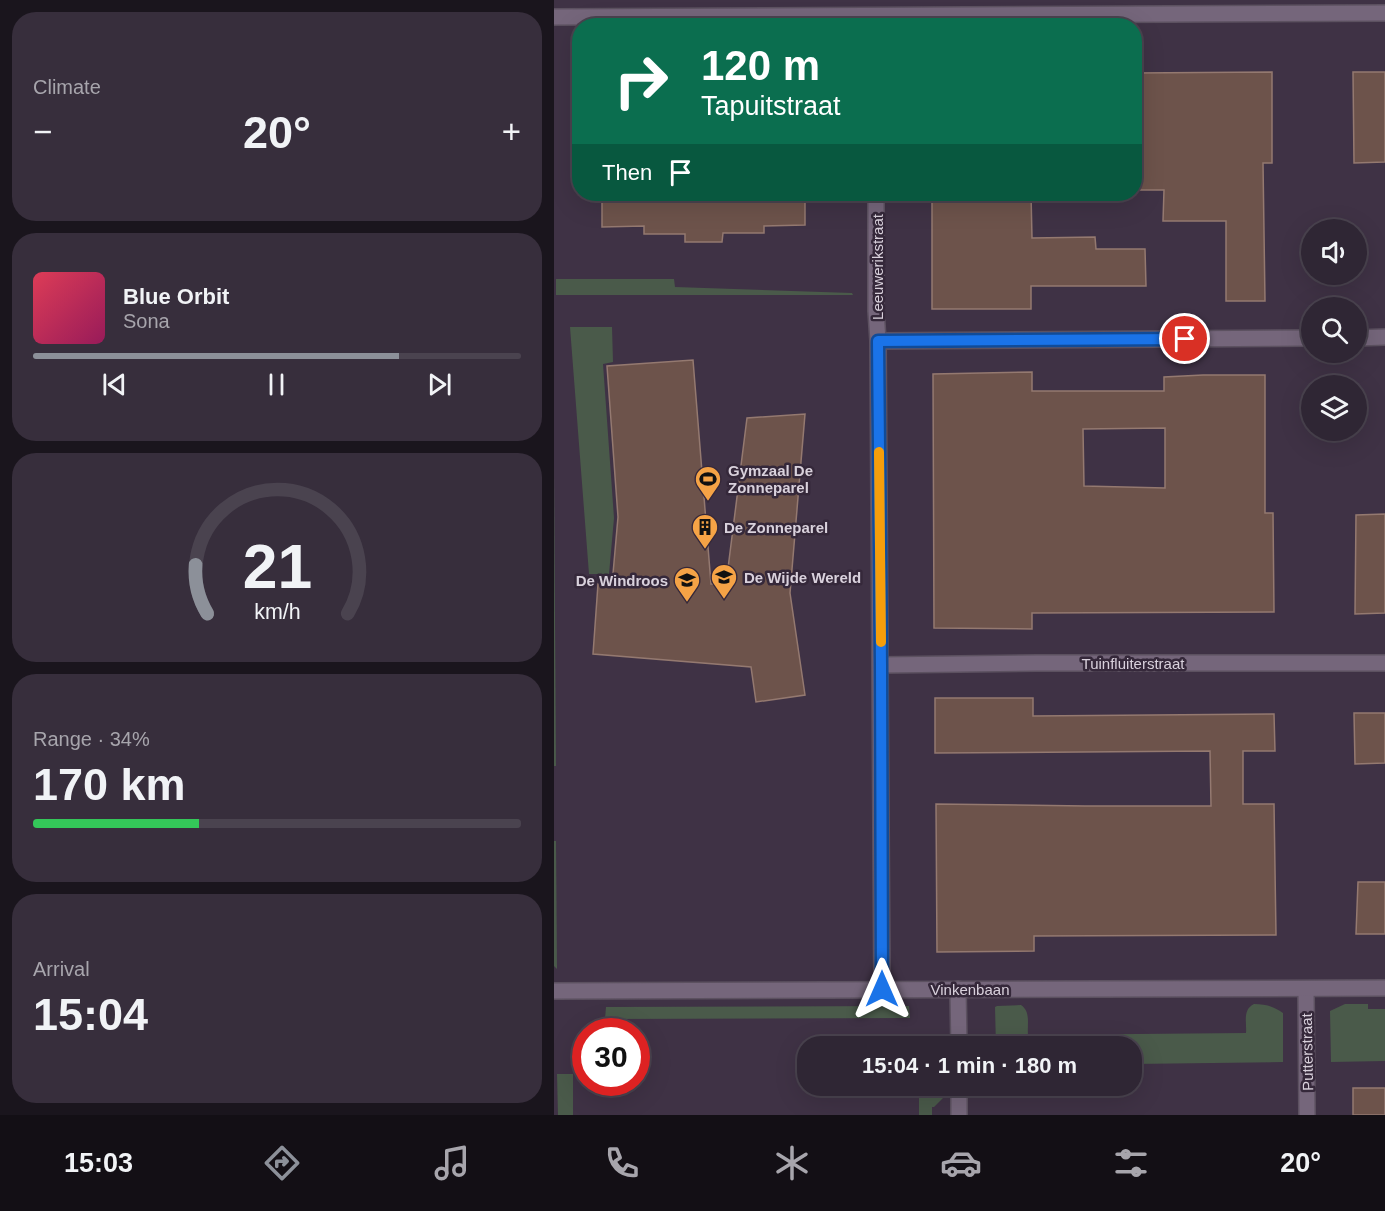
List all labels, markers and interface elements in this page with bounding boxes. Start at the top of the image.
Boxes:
icon: right [602,42,680,120]
text: 120 m [701,42,820,89]
text: Climate [33,76,101,98]
text: Tapuitstraat [701,91,841,121]
text: 20° [243,107,311,158]
text: − [33,113,52,150]
text: + [502,113,521,150]
icon: arrive [664,156,697,189]
text: Then [602,160,652,185]
street label: Leeuwerikstraat [869,213,886,320]
map controls [1301,219,1367,441]
button: sound [1301,219,1367,285]
text: Blue Orbit [123,284,229,309]
button: search [1301,297,1367,363]
text: Sona [123,310,170,332]
pin [1159,313,1210,364]
icon: arrive [1168,322,1201,355]
icon: previous [98,368,131,401]
icon: pause [260,368,293,401]
icon: next [423,368,456,401]
button: layers [1301,375,1367,441]
place label: Gymzaal De Zonneparel [728,462,813,496]
sports icon: Gymzaal De Zonneparel [693,464,723,502]
building icon: De Zonneparel [690,512,720,550]
place label: De Zonneparel [724,519,828,536]
text: 21 [242,533,312,602]
school or university icon: De Wijde Wereld [709,562,739,600]
school or university icon: De Windroos [672,565,702,603]
place label: De Wijde Wereld [744,569,861,586]
place label: De Windroos [576,572,668,589]
text: km/h [254,601,300,625]
street label: Tuinfluiterstraat [1082,655,1185,672]
text: Range · 34% [33,728,150,750]
text: 170 km [33,759,186,810]
position arrow [850,957,914,1021]
text: Arrival [33,958,90,980]
street label: Vinkenbaan [931,981,1009,998]
text: 15:04 [33,989,148,1040]
street label: Putterstraat [1298,1012,1316,1091]
speed limit sign: 30 [572,1018,650,1096]
text: 15:04 · 1 min · 180 m [862,1053,1077,1078]
icon: directions [261,1142,303,1184]
icon: music [431,1142,473,1184]
icon: phone [601,1142,643,1184]
icon: climate [771,1142,813,1184]
icon: car [940,1142,982,1184]
icon: filters [1110,1142,1152,1184]
text: 15:03 [64,1148,133,1178]
text: 20° [1280,1148,1321,1178]

